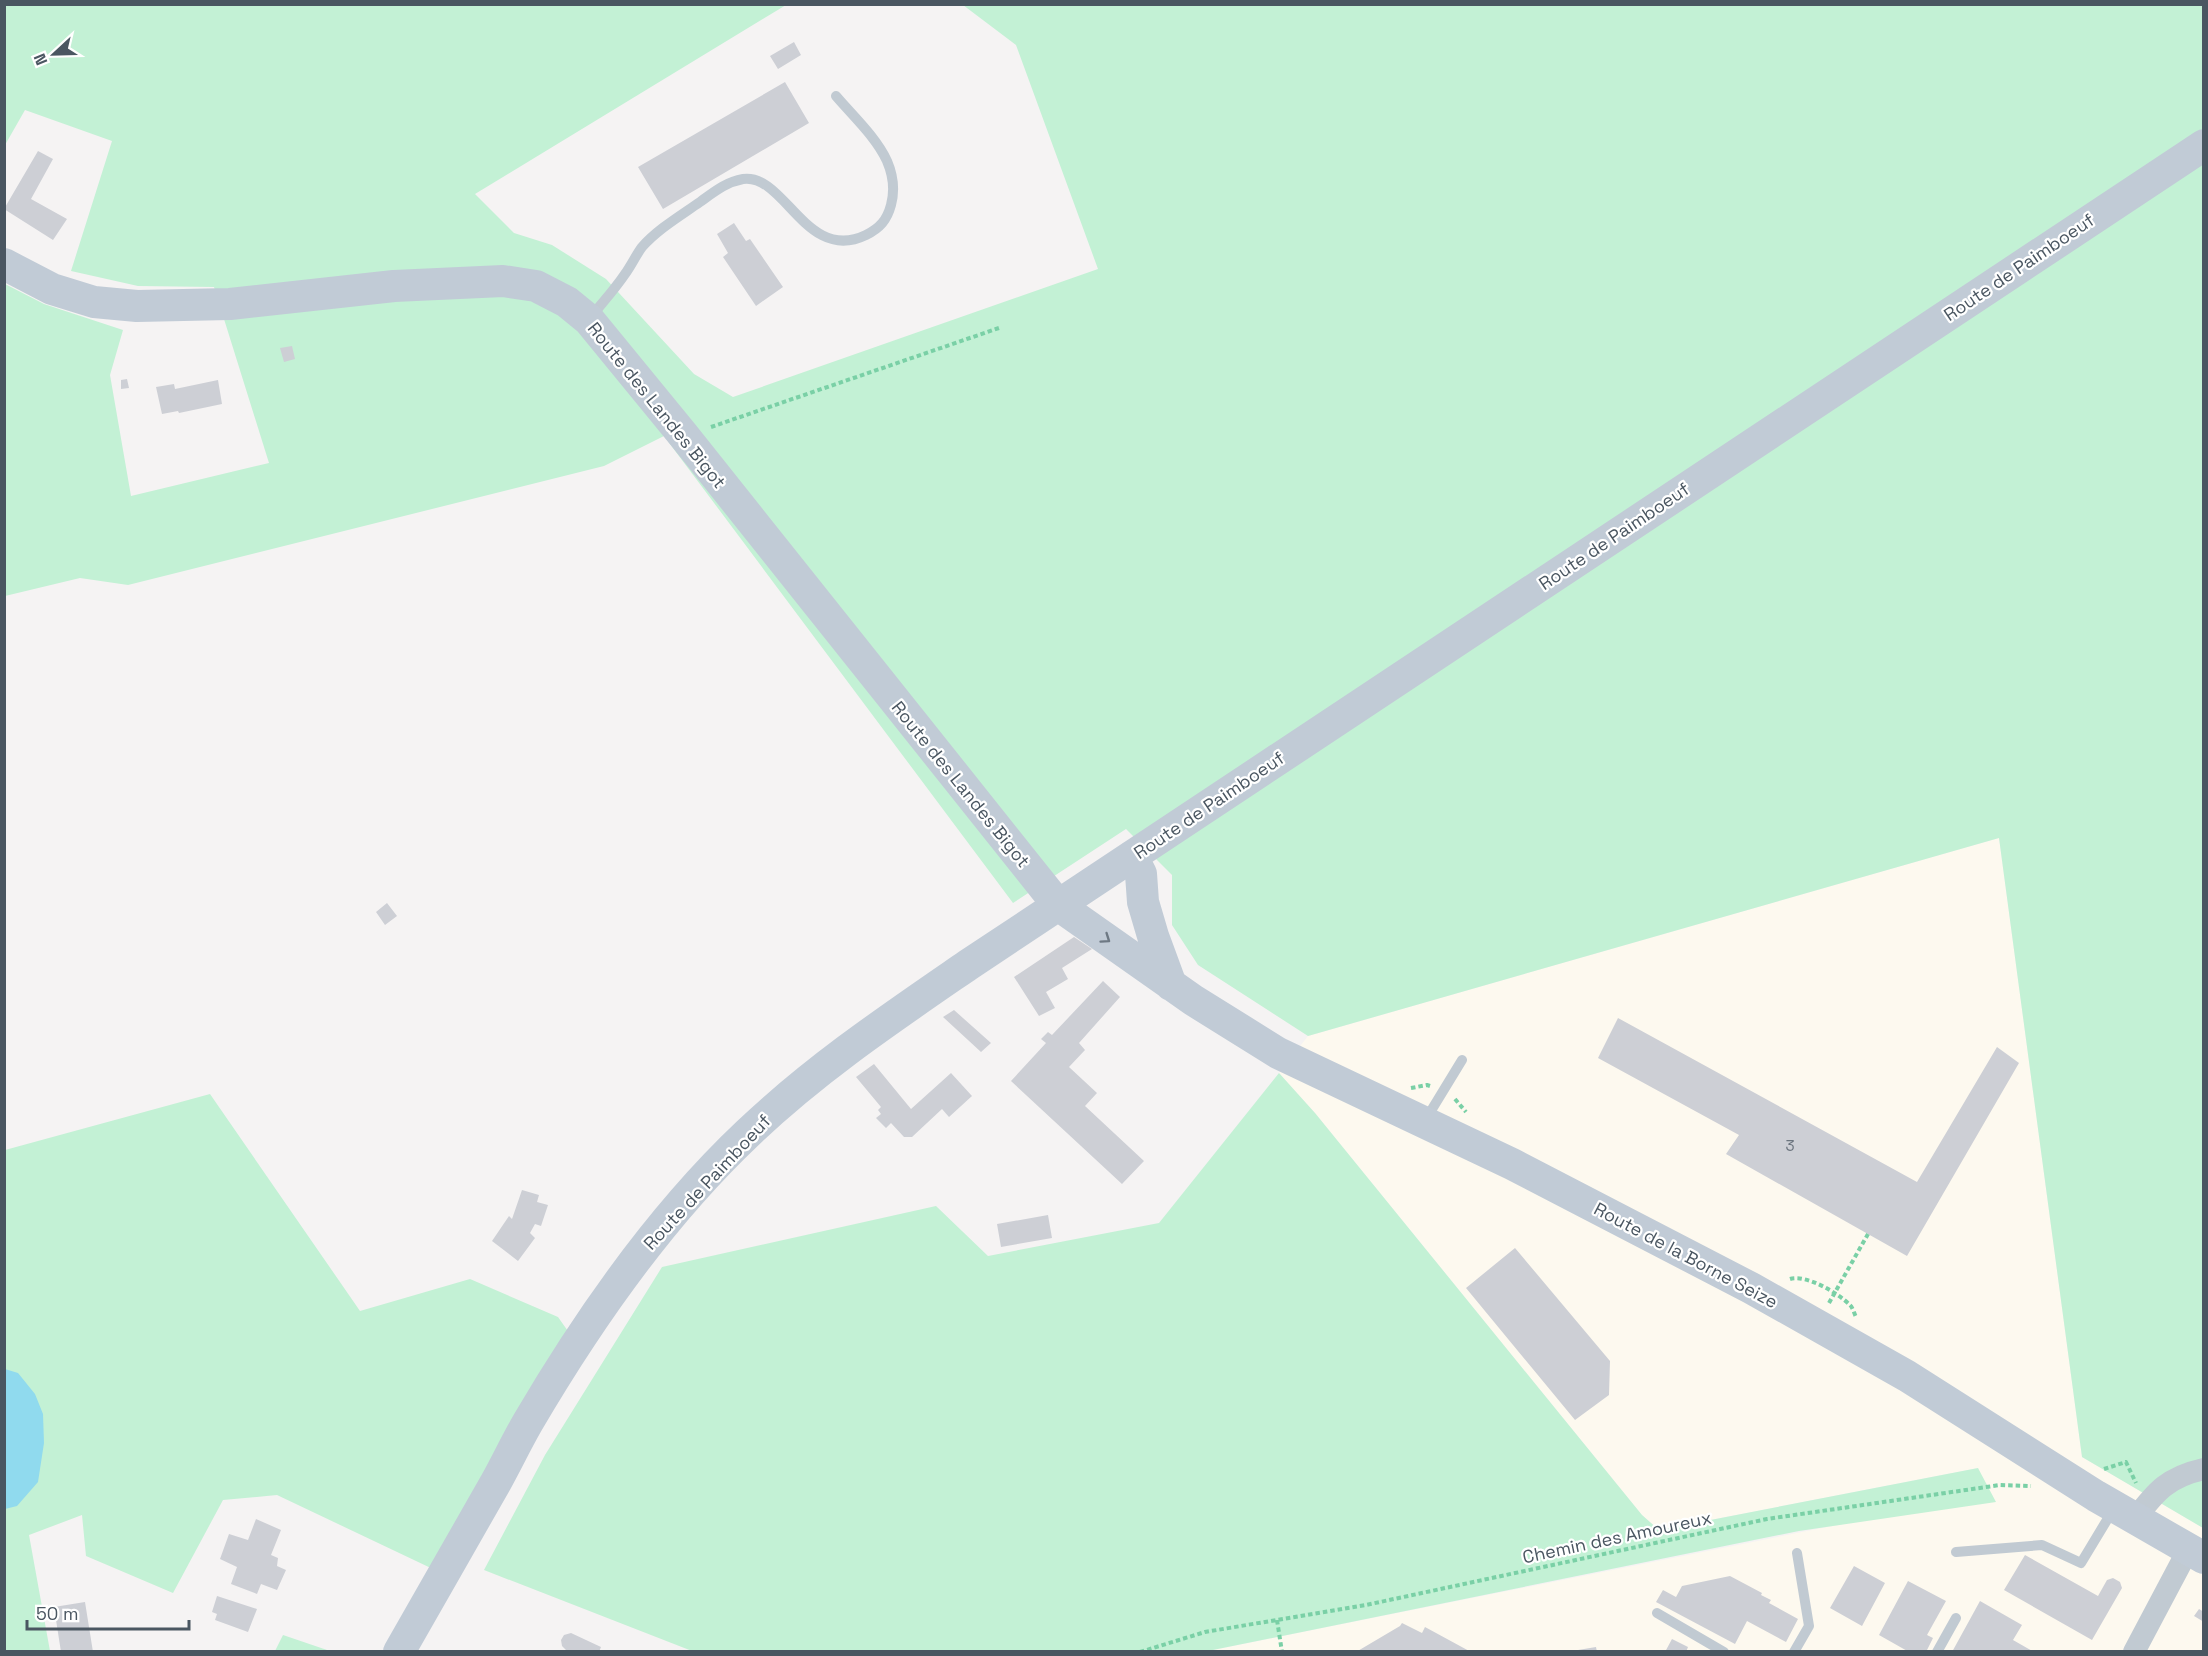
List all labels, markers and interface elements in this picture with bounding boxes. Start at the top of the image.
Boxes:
north arrow [24,24,84,84]
text: N [29,51,52,68]
street label: Route de Paimboeuf [1939,208,2099,326]
street label: Route des Landes Bigot [583,317,731,493]
street label: Route de Paimboeuf [1534,477,1694,595]
street label: Route des Landes Bigot [887,696,1035,872]
street label: Route de Paimboeuf [1129,746,1289,864]
one-way arrow [1099,932,1110,943]
street label: Route de Paimboeuf [638,1109,776,1254]
house number: 3 [1785,1136,1795,1155]
street label: Route de la Borne Seize [1590,1197,1782,1313]
street label: Chemin des Amoureux [1520,1506,1714,1568]
scale bar [27,1593,189,1631]
text: 50 m [36,1602,78,1625]

